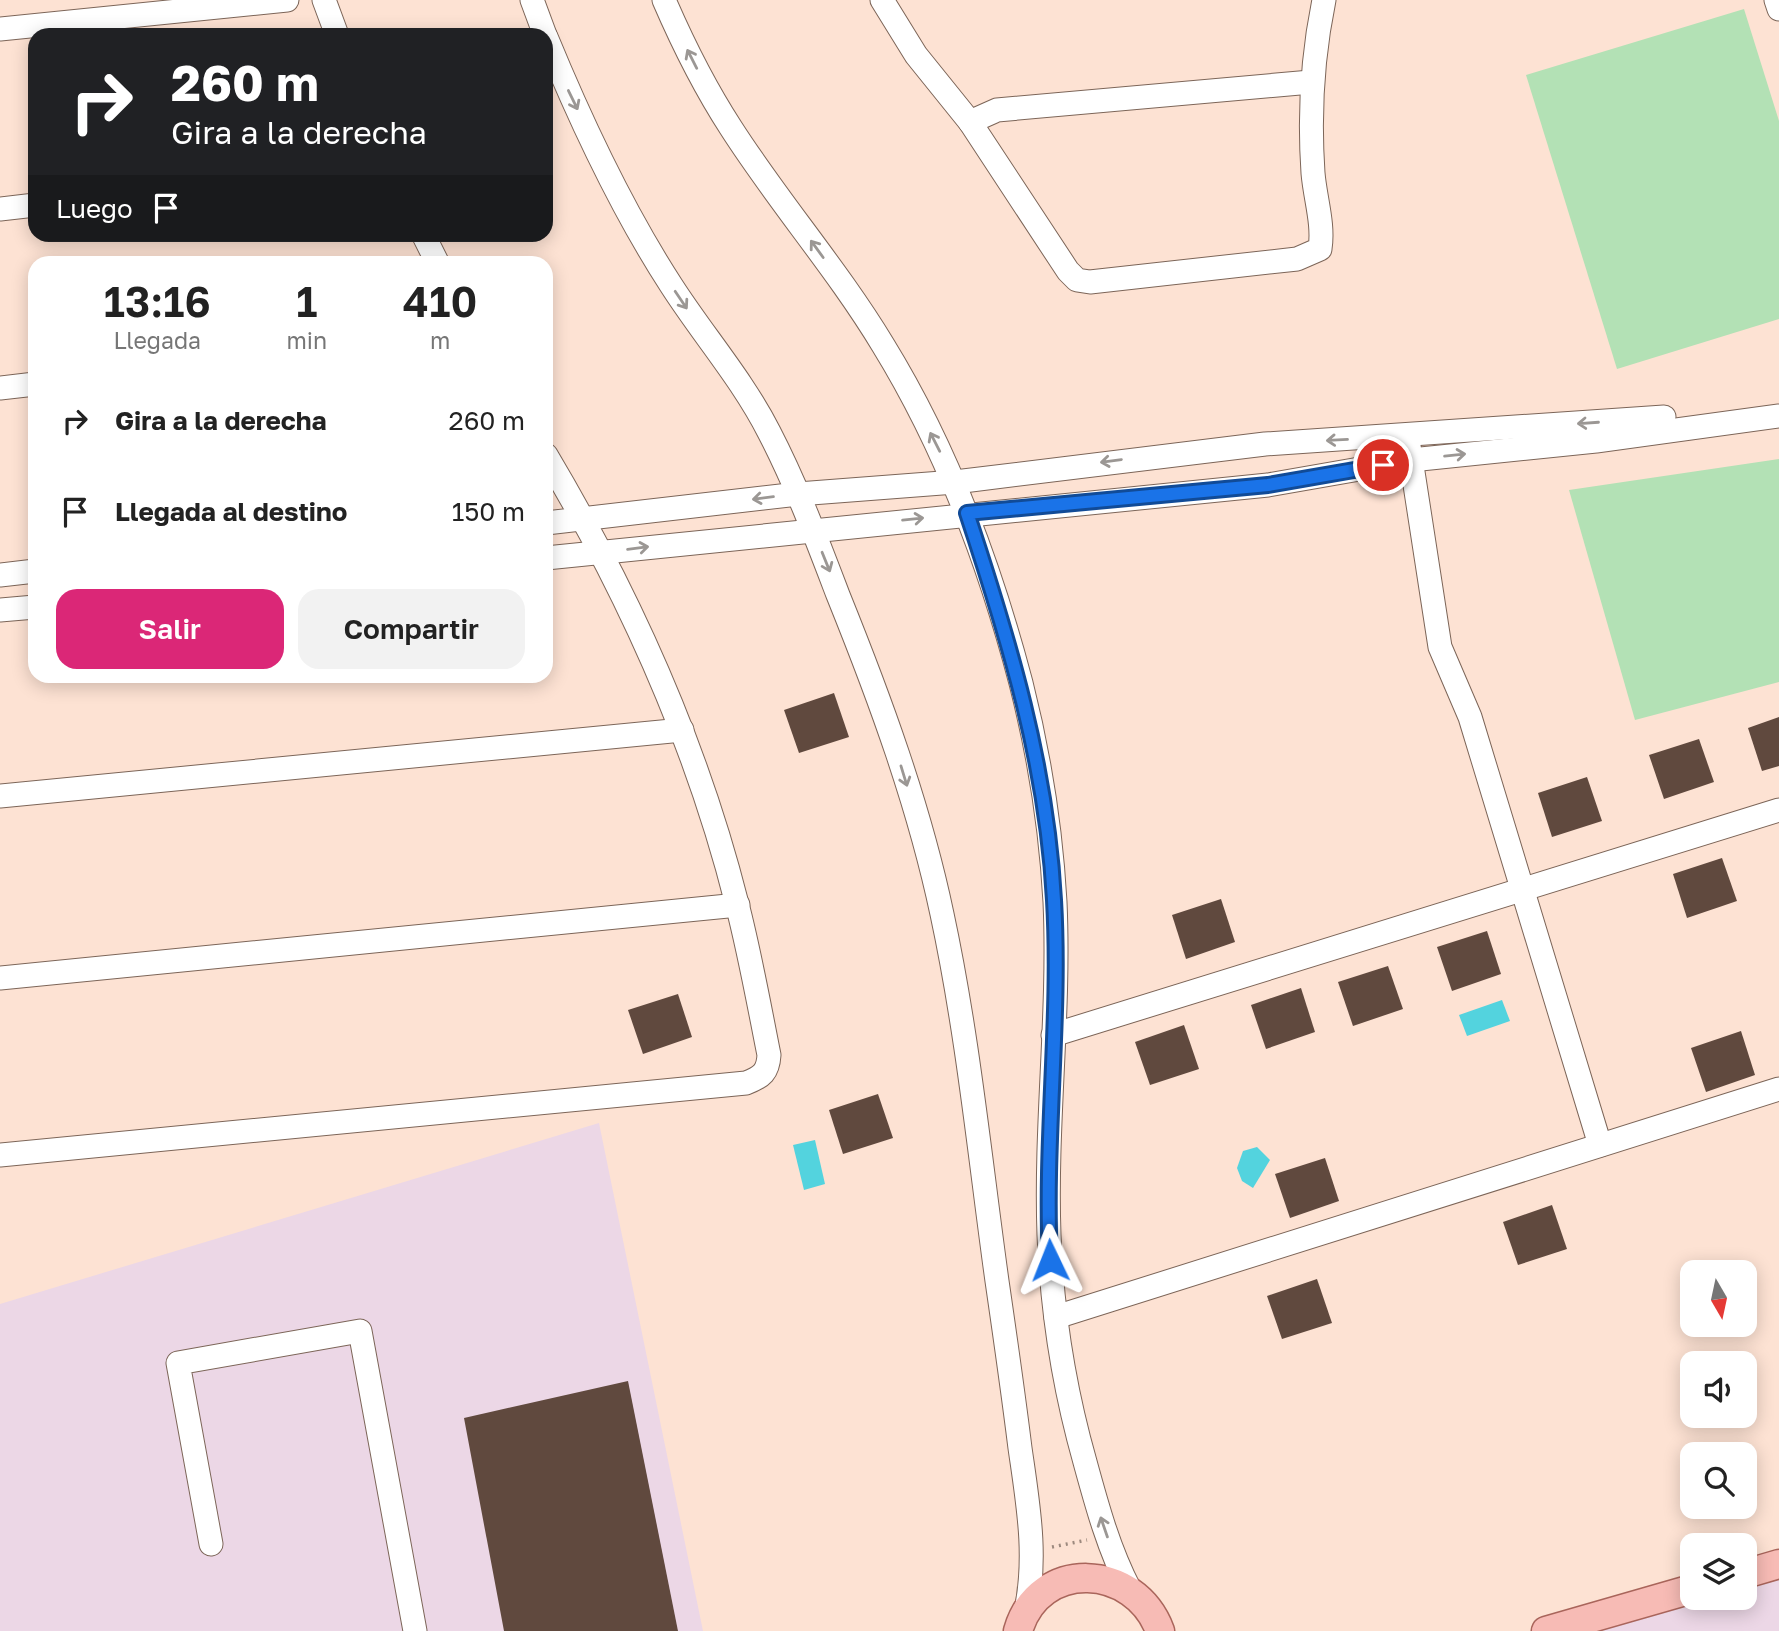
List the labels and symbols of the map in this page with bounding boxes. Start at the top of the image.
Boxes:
one-way arrow [684,49,698,70]
one-way arrow [567,89,580,110]
one-way arrow [810,239,825,258]
one-way arrow [674,290,688,309]
one-way arrow [1578,417,1600,430]
one-way arrow [927,432,941,453]
one-way arrow [1326,434,1349,447]
pin [1353,435,1413,495]
one-way arrow [1443,449,1466,462]
one-way arrow [1100,455,1122,468]
one-way arrow [752,492,775,505]
one-way arrow [901,513,924,526]
one-way arrow [626,542,649,555]
one-way arrow [820,551,833,573]
one-way arrow [899,764,911,786]
position arrow [1013,1223,1087,1297]
north arrow [1680,1260,1757,1337]
one-way arrow [1097,1517,1109,1539]

